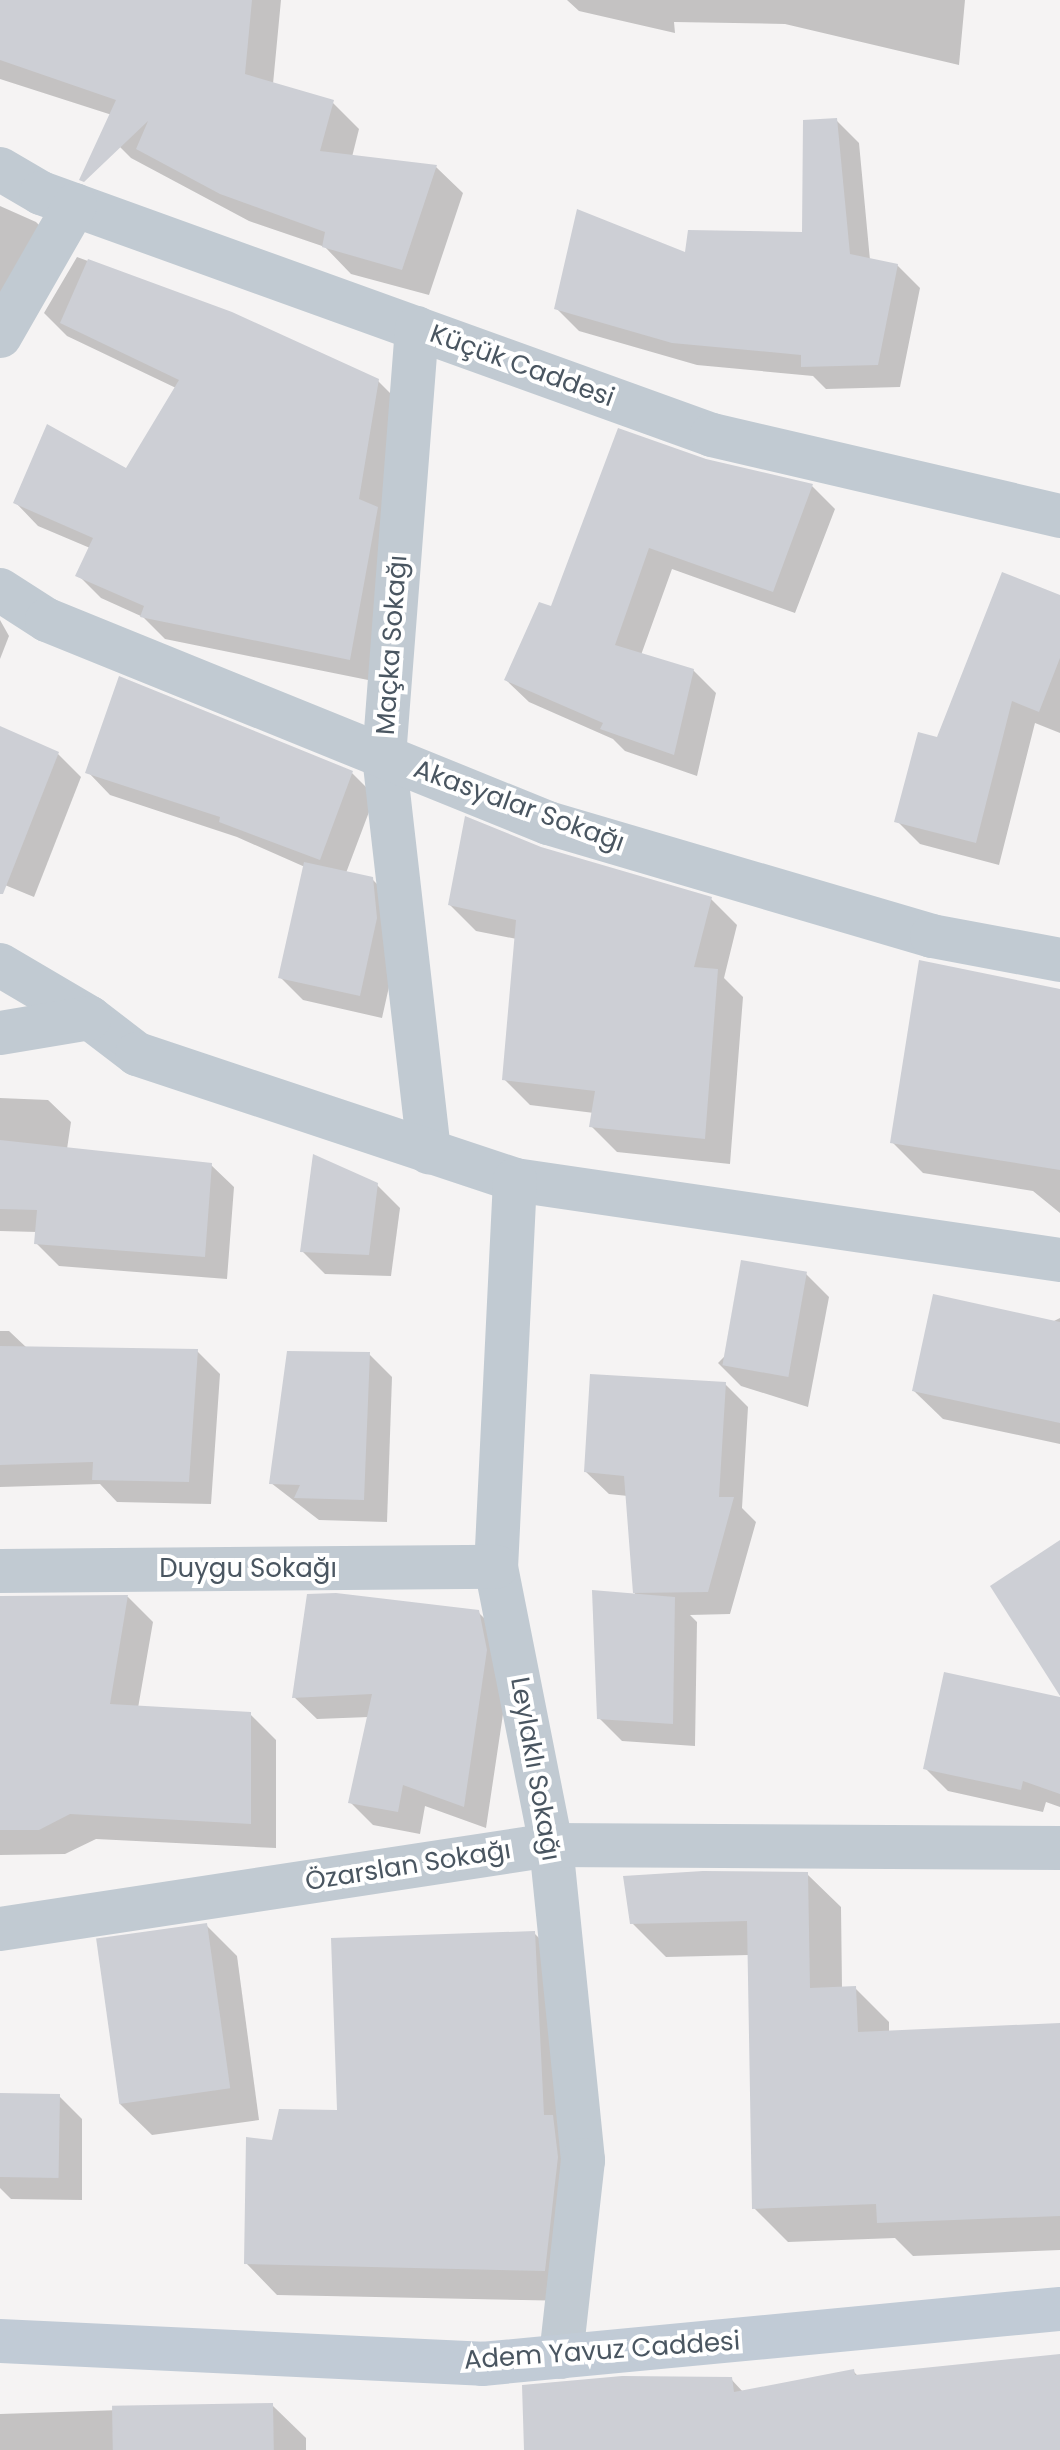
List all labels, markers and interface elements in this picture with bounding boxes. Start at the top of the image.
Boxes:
street label: Küçük Caddesi [426,318,618,414]
street label: Maçka Sokağı [370,554,414,736]
street label: Akasyalar Sokağı [409,753,629,859]
street label: Duygu Sokağı [159,1553,337,1585]
street label: Leylaklı Sokağı [503,1675,567,1863]
street label: Özarslan Sokağı [303,1834,513,1898]
street label: Adem Yavuz Caddesi [463,2326,741,2376]

